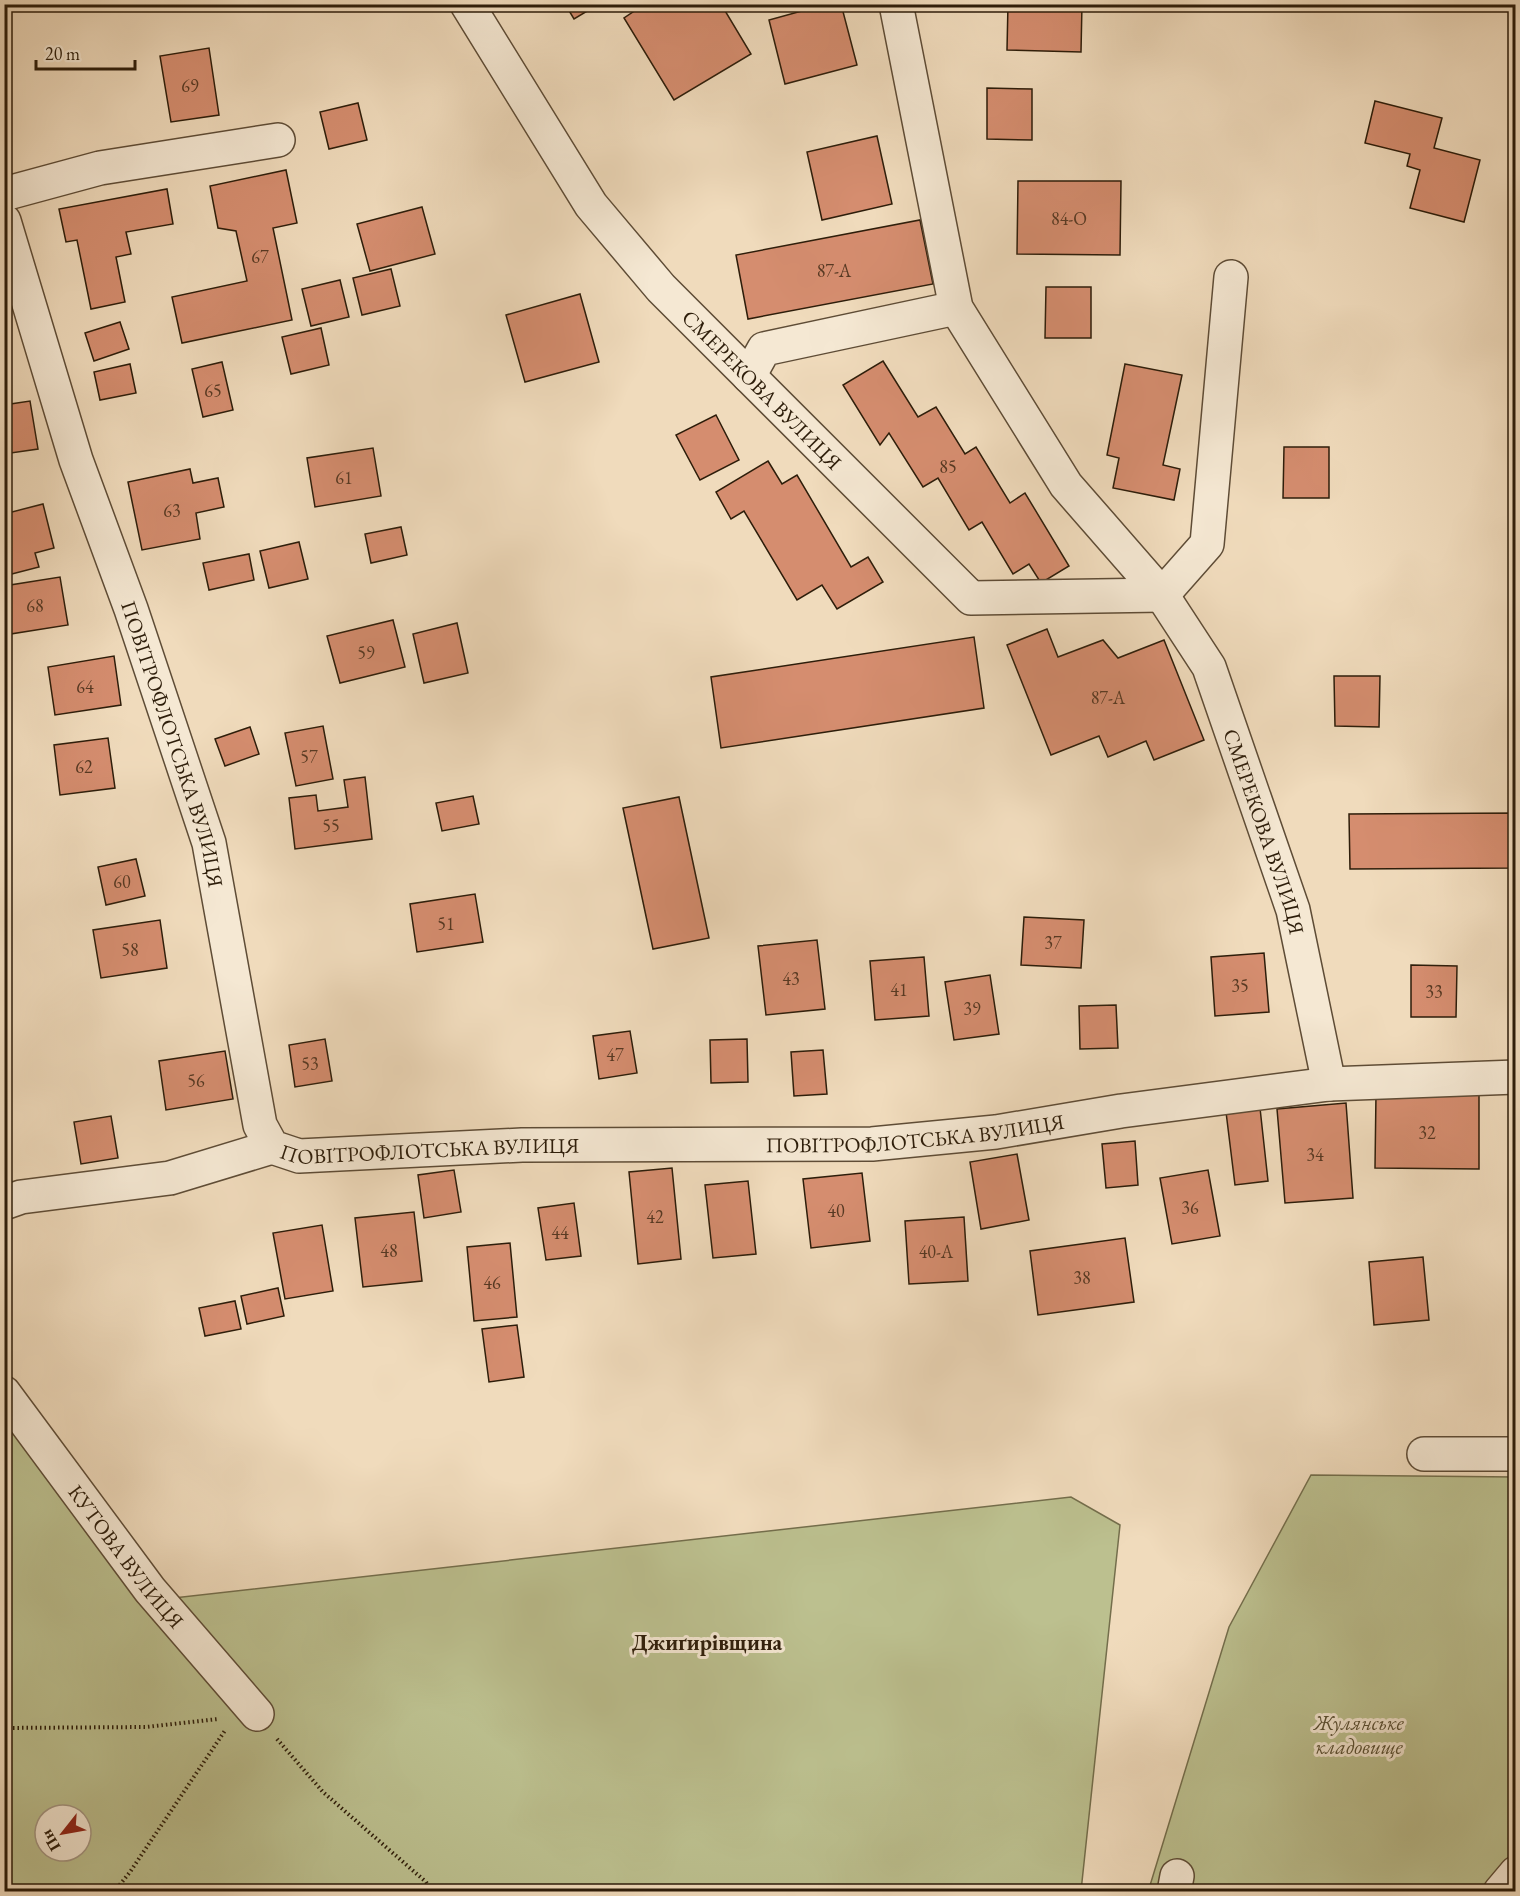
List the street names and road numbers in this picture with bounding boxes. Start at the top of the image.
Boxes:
street label: СМЕРЕКОВА ВУЛИЦЯ [677,304,848,475]
street label: ПОВІТРОФЛОТСЬКА ВУЛИЦЯ [116,597,230,889]
street label: СМЕРЕКОВА ВУЛИЦЯ [1218,725,1311,937]
street label: ПОВІТРОФЛОТСЬКА ВУЛИЦЯ [766,1107,1066,1158]
street label: ПОВІТРОФЛОТСЬКА ВУЛИЦЯ [277,1131,579,1170]
street label: КУТОВА ВУЛИЦЯ [63,1479,190,1634]

